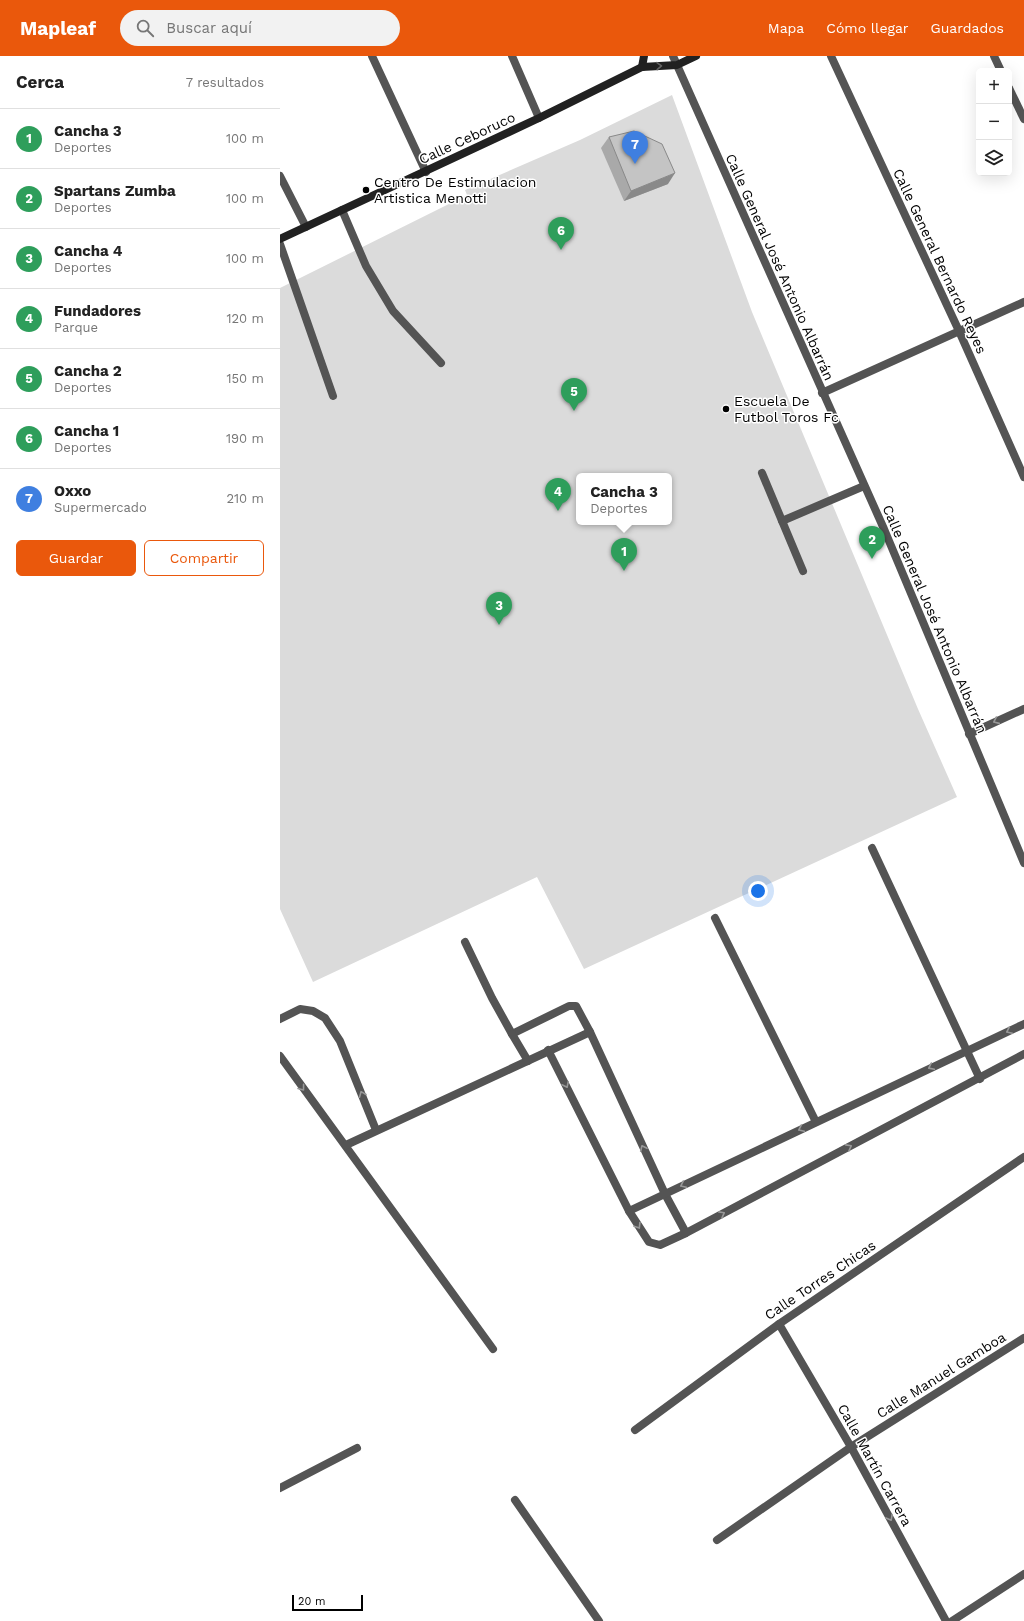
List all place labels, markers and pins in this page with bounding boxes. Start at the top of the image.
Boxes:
pin: 7 [622,131,648,164]
place label: Centro De Estimulacion Artistica Menotti [374,174,536,206]
marker: Centro De Estimulacion Artistica Menotti [361,185,371,195]
pin: 6 [548,217,574,250]
pin: 5 [561,378,587,411]
place label: Escuela De Futbol Toros Fc [734,393,839,425]
marker: Escuela De Futbol Toros Fc [721,404,731,414]
pin: 4 [545,478,571,511]
pin: 2 [859,526,885,559]
pin: 1 [611,538,637,571]
pin: 3 [486,592,512,625]

